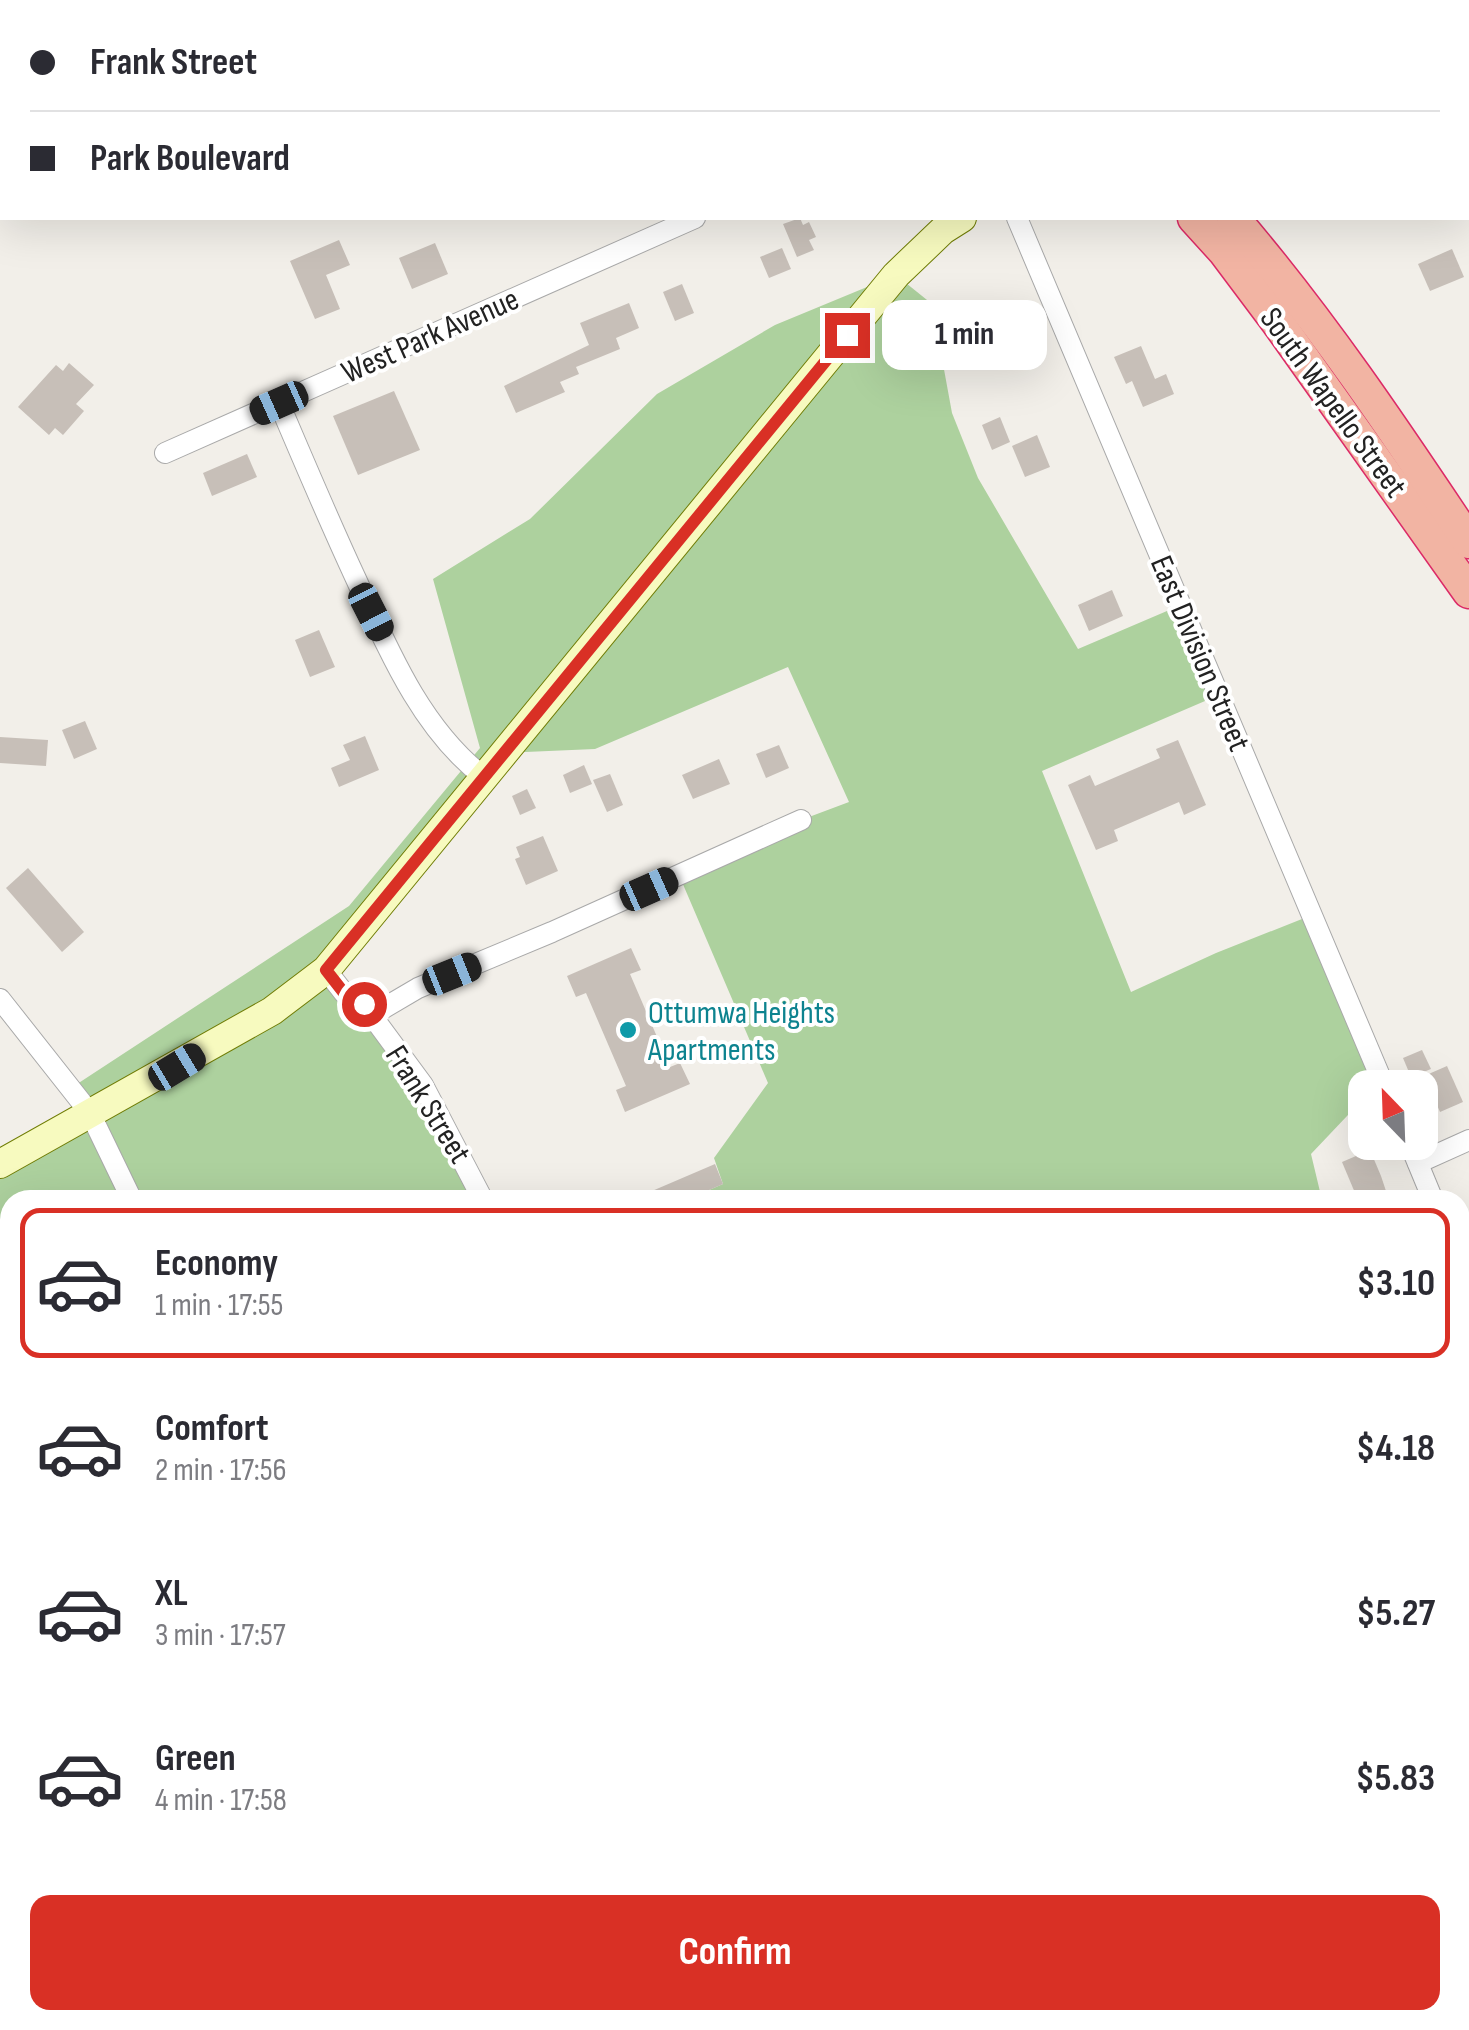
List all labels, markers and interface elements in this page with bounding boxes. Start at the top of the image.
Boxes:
text: Frank Street [90,40,257,85]
text: Park Boulevard [90,136,290,181]
street label: West Park Avenue [336,280,525,393]
callout: 1 min [882,300,1047,370]
street label: South Wapello Street [1251,300,1415,505]
route end [825,313,870,358]
text: 1 min [935,315,994,354]
car [245,377,313,429]
street label: East Division Street [1141,550,1258,757]
car [344,578,398,646]
car [615,863,683,915]
car [419,949,485,999]
route start [342,982,387,1027]
place label: Ottumwa Heights Apartments [647,994,835,1070]
marker: Ottumwa Heights Apartments [617,1019,639,1041]
car [144,1039,210,1095]
street label: Frank Street [376,1039,479,1171]
north arrow [1348,1070,1438,1160]
map controls [1348,1070,1438,1160]
icon: car [35,1238,125,1328]
text: Economy [155,1241,278,1286]
text: $3.10 [1357,1261,1435,1306]
text: 1 min · 17:55 [155,1286,283,1325]
icon: car [35,1403,125,1493]
text: Comfort [155,1406,269,1451]
text: $4.18 [1356,1426,1435,1471]
text: 2 min · 17:56 [155,1451,287,1490]
icon: car [35,1568,125,1658]
text: XL [155,1571,188,1616]
text: $5.27 [1356,1591,1435,1636]
text: 3 min · 17:57 [155,1616,286,1655]
icon: car [35,1733,125,1823]
text: Green [155,1736,236,1781]
text: $5.83 [1355,1756,1435,1801]
text: 4 min · 17:58 [155,1781,287,1820]
button: Confirm [30,1895,1440,2010]

